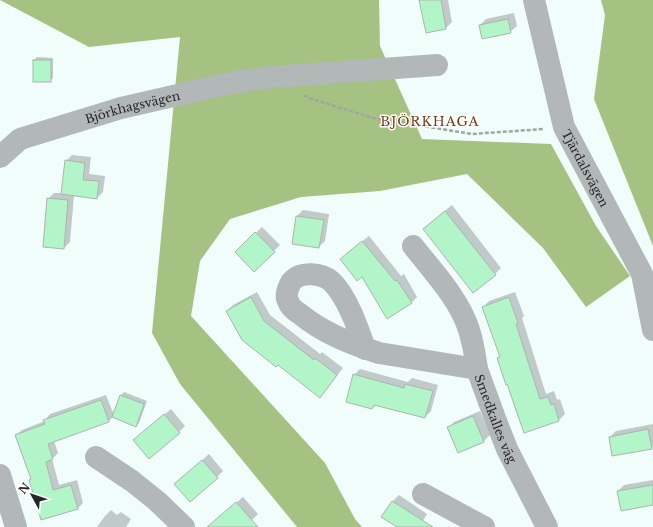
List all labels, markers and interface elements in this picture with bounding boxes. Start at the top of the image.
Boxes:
street label: Björkhagsvägen [83,87,181,126]
district label: BJÖRKHAGA [380,113,480,130]
street label: Tjärdalsvägen [559,127,612,209]
street label: Smedkalles väg [472,372,521,466]
north arrow [12,475,52,515]
text: N [16,480,33,497]

